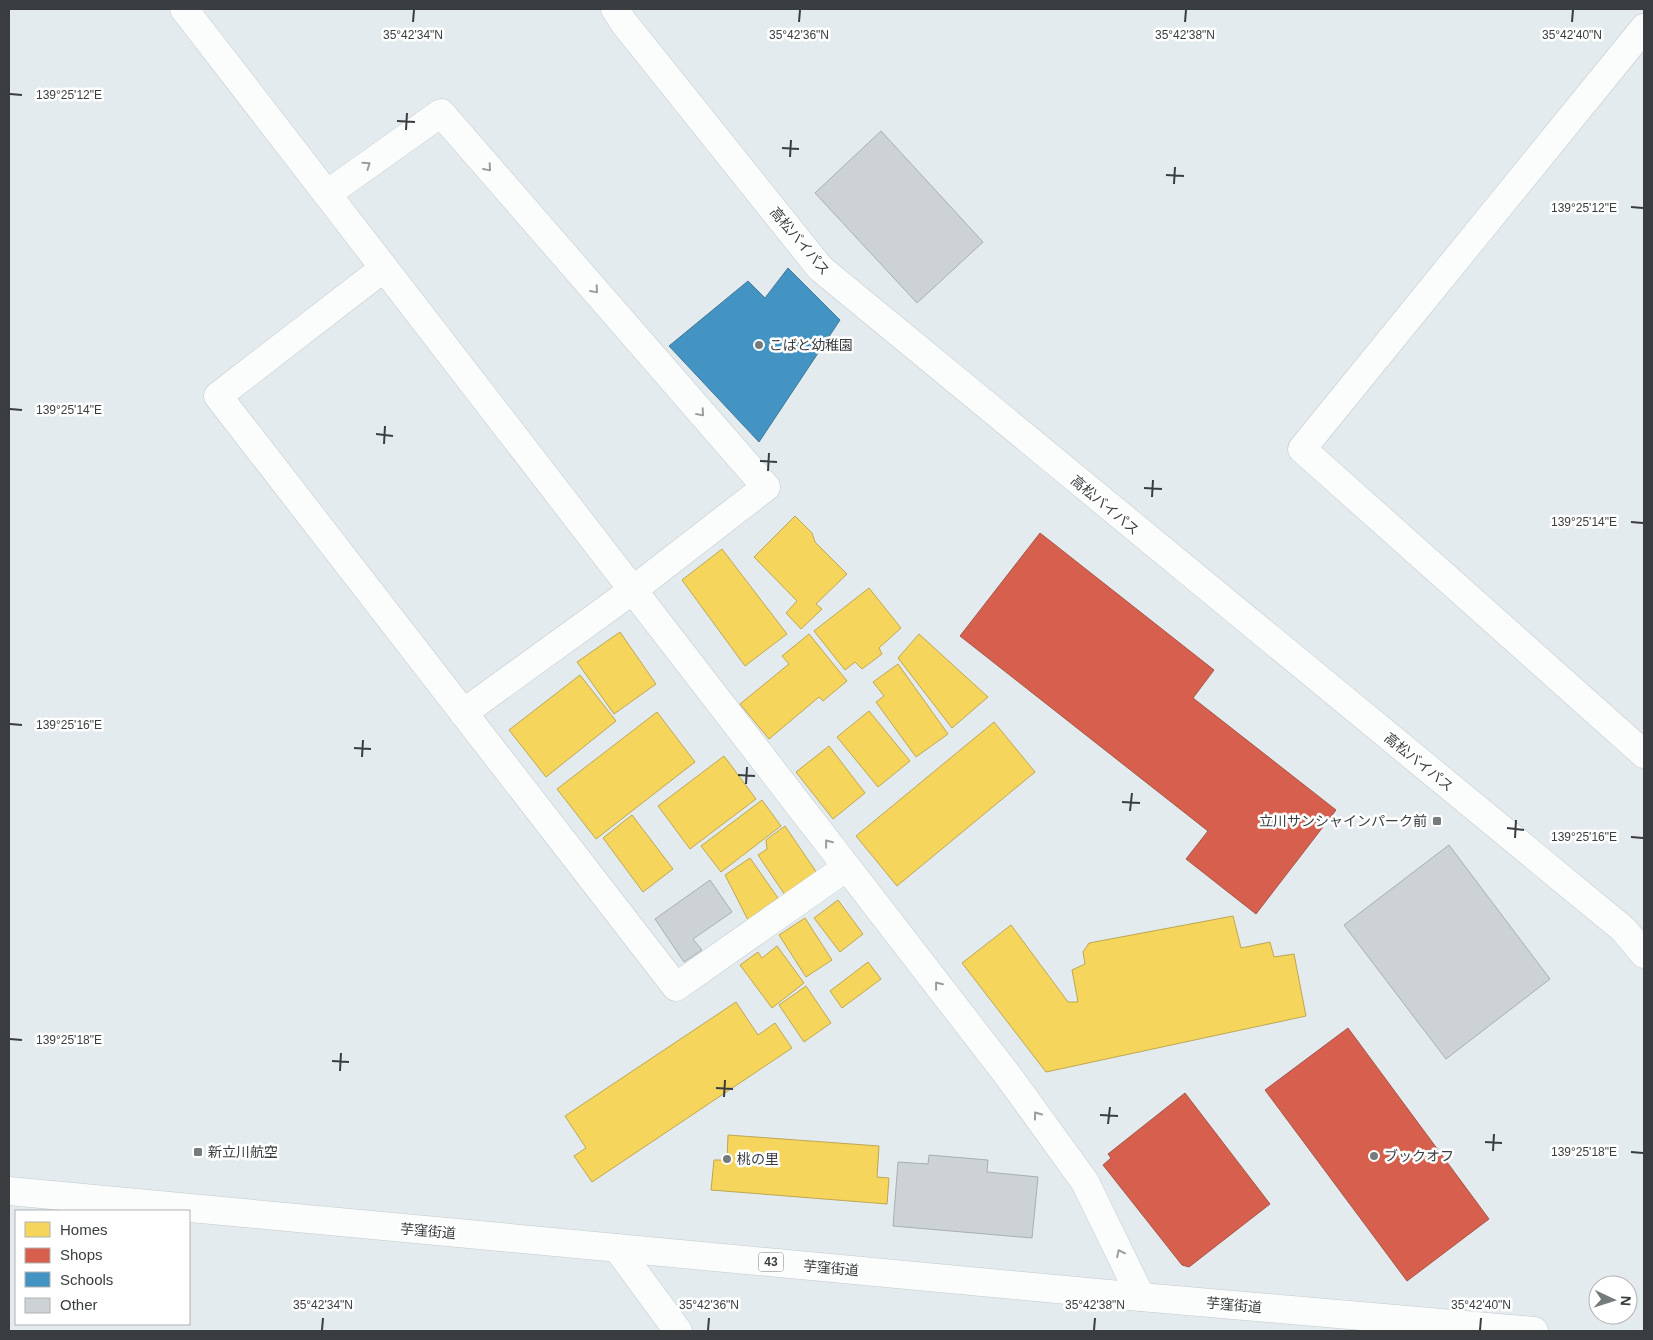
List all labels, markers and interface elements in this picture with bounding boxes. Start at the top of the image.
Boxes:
text: 35°42'34"N [383,28,443,42]
text: 35°42'36"N [769,28,829,42]
text: 35°42'38"N [1155,28,1215,42]
text: 35°42'40"N [1542,28,1602,42]
text: 139°25'12"E [36,88,102,102]
one-way arrow [482,162,491,171]
one-way arrow [361,163,370,171]
text: 139°25'12"E [1551,201,1617,215]
street label: 高松バイパス [767,204,833,278]
one-way arrow [589,285,598,294]
place label: こばと幼稚園 [769,337,853,353]
marker: こばと幼稚園 [753,339,765,351]
text: 139°25'14"E [36,403,102,417]
one-way arrow [695,407,704,416]
street label: 高松バイパス [1068,472,1142,538]
text: 139°25'14"E [1551,515,1617,529]
text: 139°25'16"E [36,718,102,732]
street label: 高松バイパス [1381,729,1457,795]
place label: 立川サンシャインパーク前 [1259,813,1427,829]
marker: 立川サンシャインパーク前 [1431,815,1443,827]
text: 139°25'16"E [1551,830,1617,844]
one-way arrow [826,840,834,849]
one-way arrow [936,982,944,991]
text: 139°25'18"E [36,1033,102,1047]
one-way arrow [1034,1112,1042,1121]
place label: 新立川航空 [208,1144,278,1160]
text: 139°25'18"E [1551,1145,1617,1159]
marker: 新立川航空 [192,1146,204,1158]
place label: ブックオフ [1384,1148,1454,1164]
marker: ブックオフ [1368,1150,1380,1162]
place label: 桃の里 [737,1151,779,1167]
marker: 桃の里 [721,1153,733,1165]
legend [15,1210,190,1325]
text: Homes [60,1221,108,1238]
street label: 芋窪街道 [399,1221,457,1241]
text: Shops [60,1246,103,1263]
one-way arrow [1116,1249,1126,1258]
road number: 43 [758,1252,784,1272]
street label: 芋窪街道 [802,1258,860,1278]
text: Schools [60,1271,113,1288]
north arrow [1588,1275,1638,1325]
street label: 芋窪街道 [1205,1295,1263,1315]
text: N [1618,1295,1634,1307]
text: Other [60,1296,98,1313]
text: 35°42'34"N [293,1298,353,1312]
text: 35°42'36"N [679,1298,739,1312]
text: 35°42'38"N [1065,1298,1125,1312]
text: 35°42'40"N [1451,1298,1511,1312]

